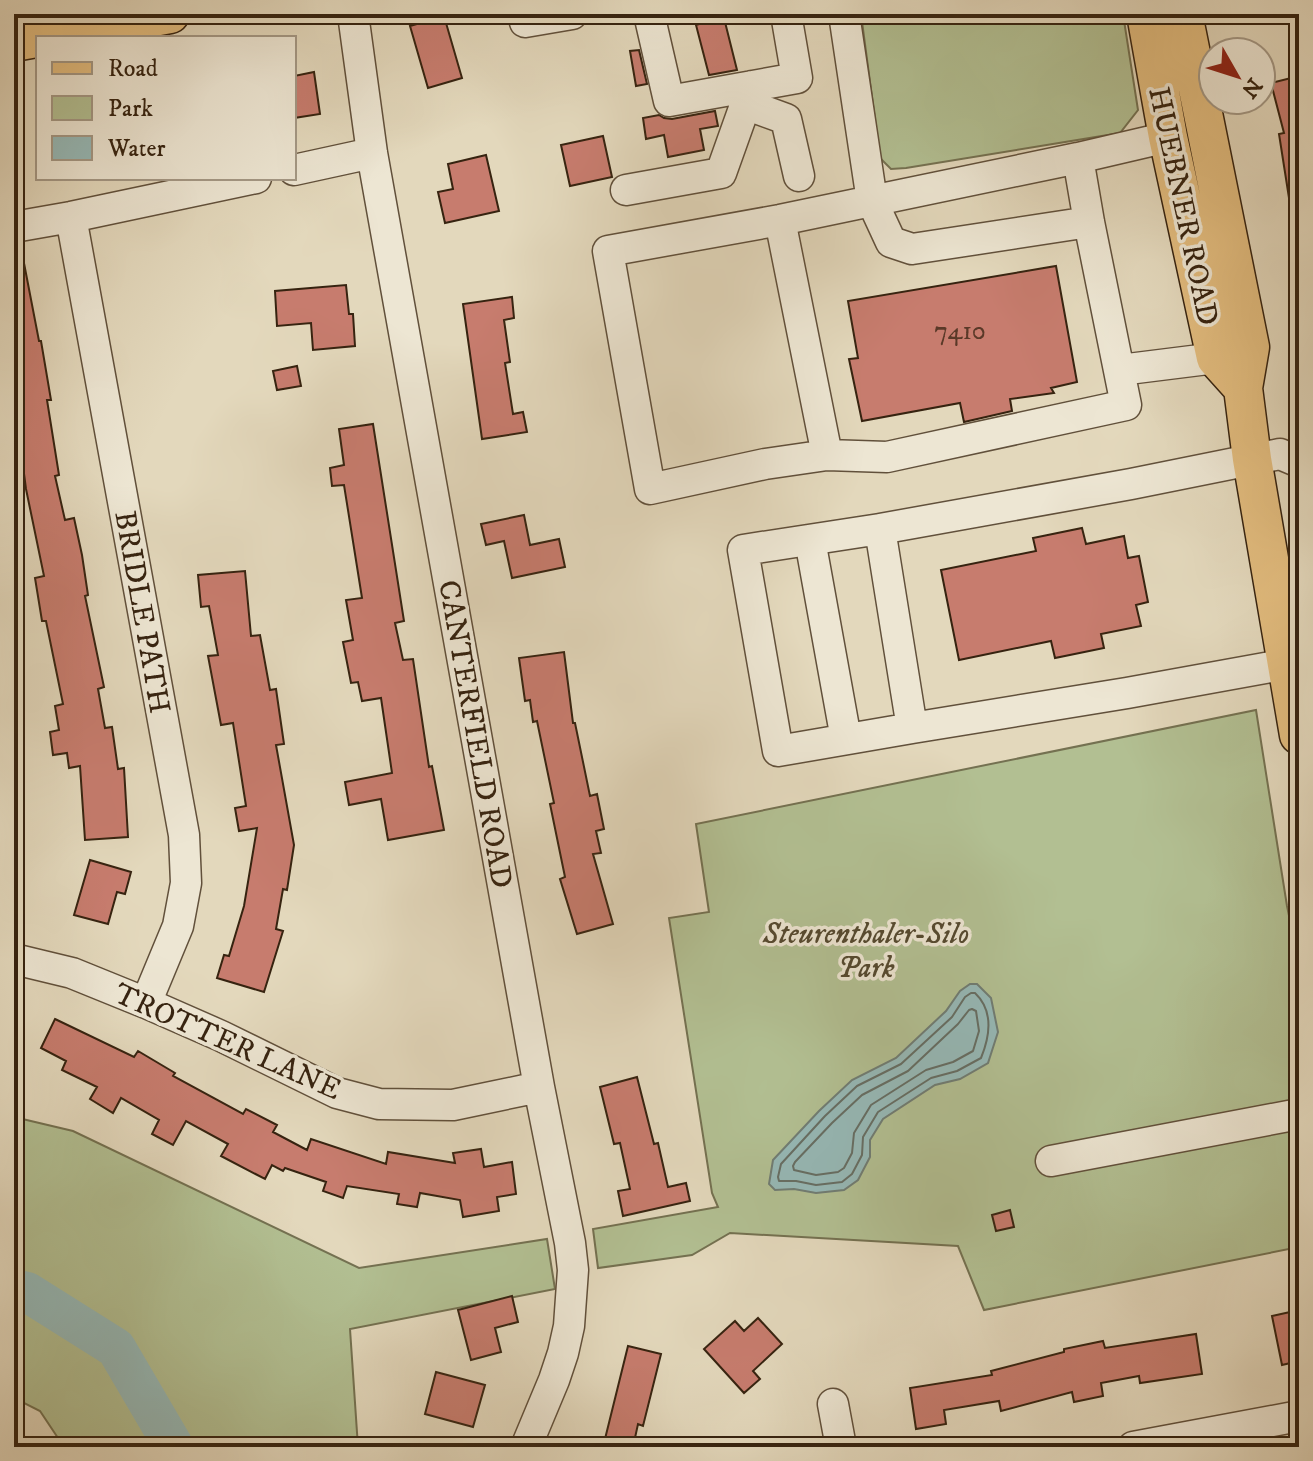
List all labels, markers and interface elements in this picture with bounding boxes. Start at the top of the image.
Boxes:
legend [36,36,296,180]
north arrow [1197,36,1277,116]
text: Road [108,54,158,84]
text: N [1235,72,1268,103]
street label: HUEBNER ROAD [1139,84,1226,329]
text: Park [108,94,153,124]
text: Water [107,134,165,164]
house number: 7410 [934,315,986,348]
street label: BRIDLE PATH [105,508,178,717]
street label: CANTERFIELD ROAD [429,577,520,891]
park label: Steurenthaler-Silo Park [762,916,969,987]
street label: TROTTER LANE [108,976,347,1109]

